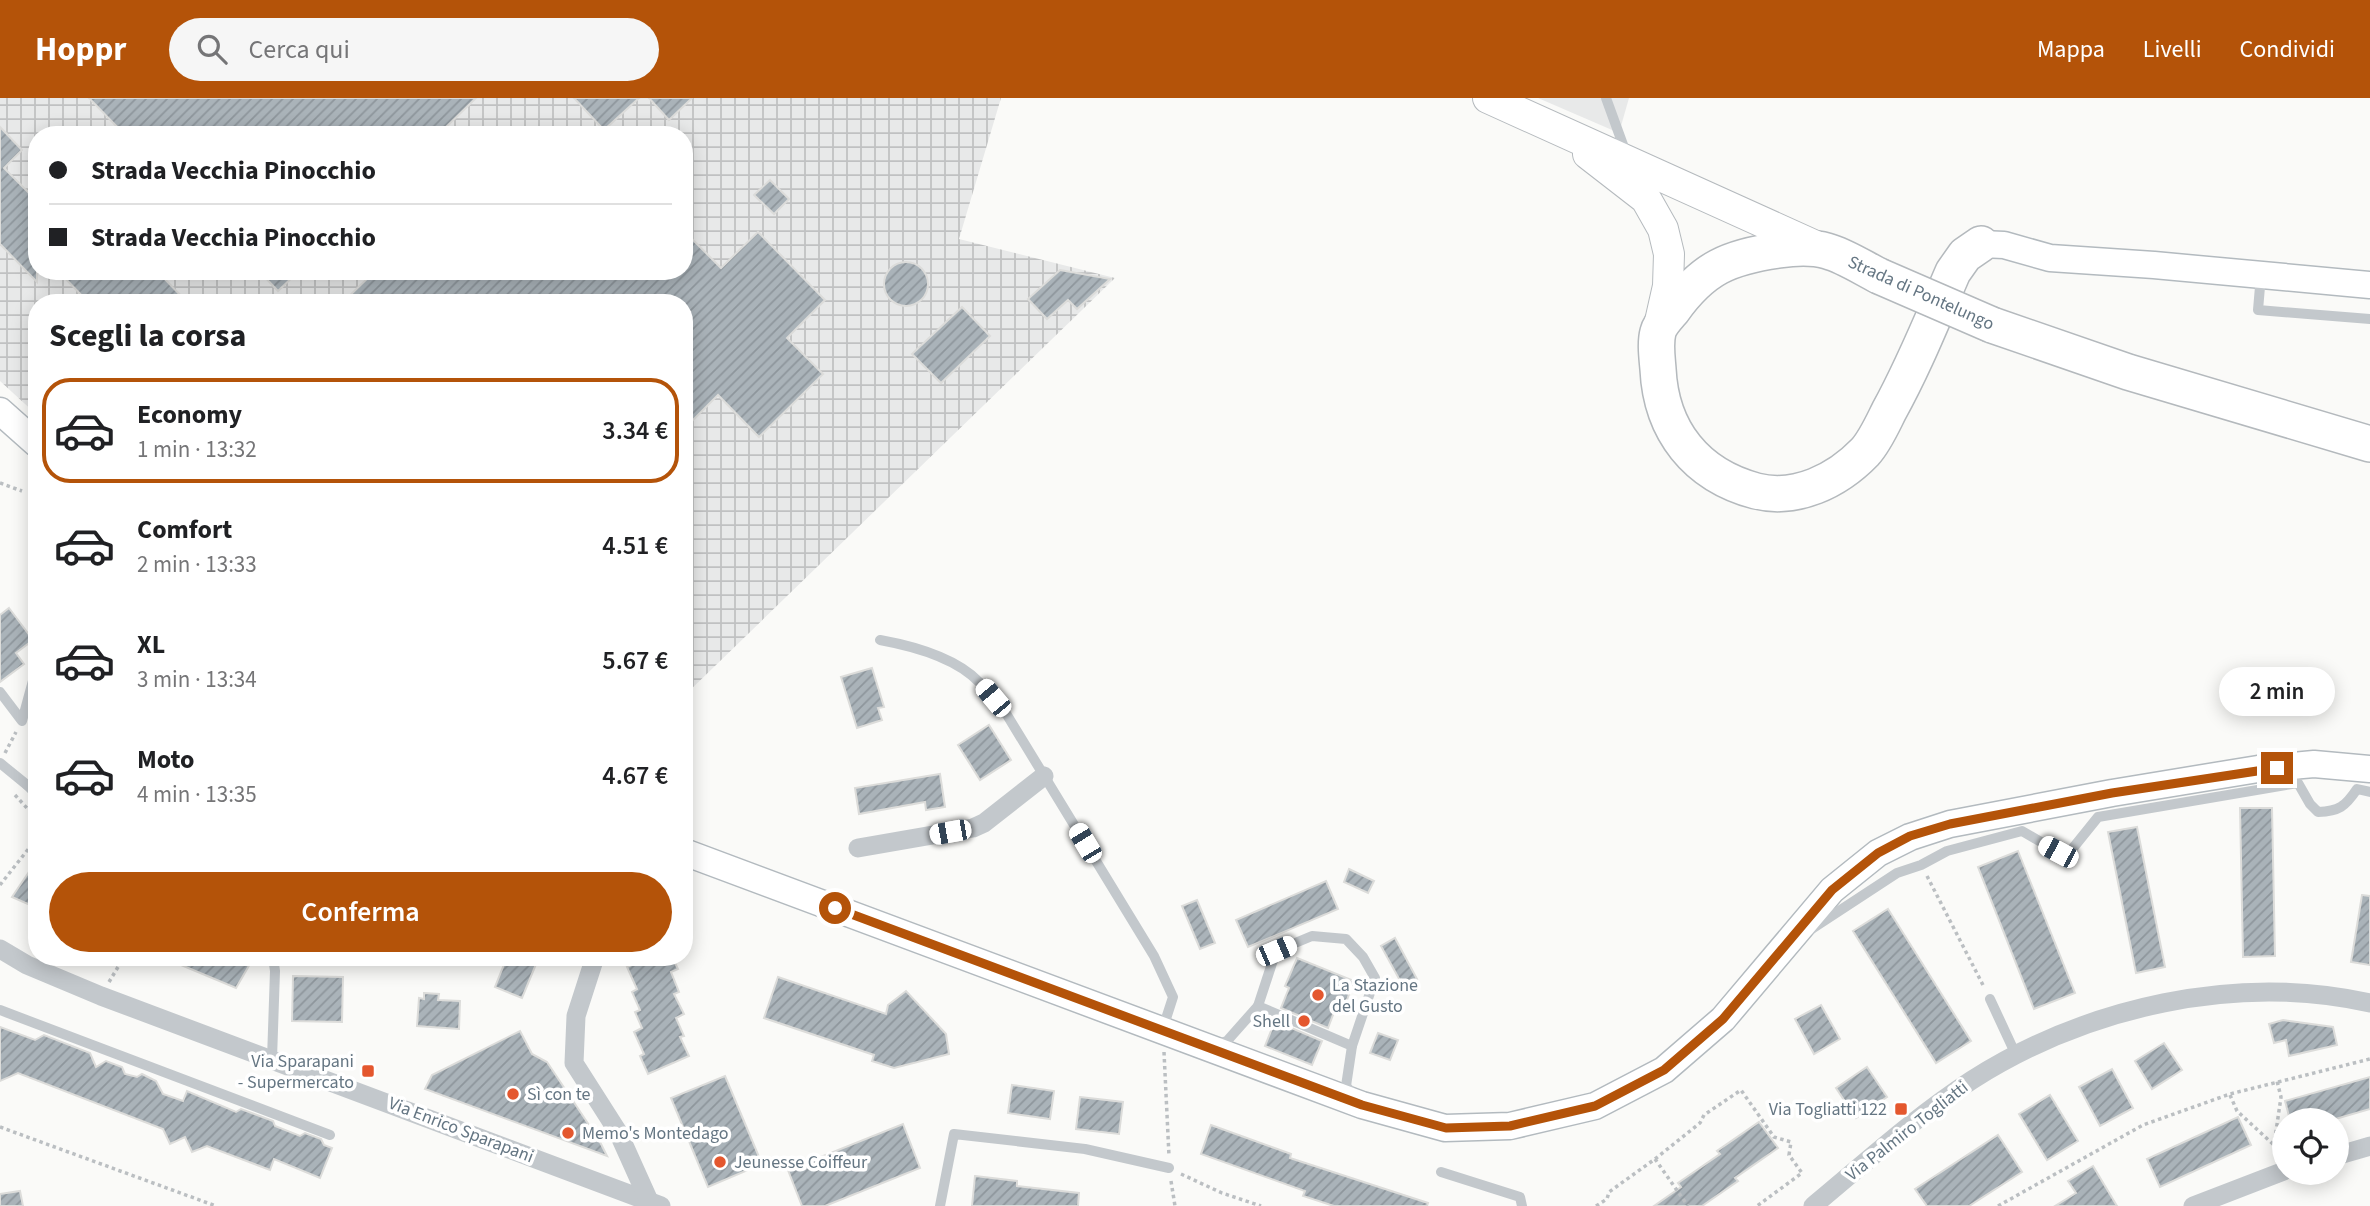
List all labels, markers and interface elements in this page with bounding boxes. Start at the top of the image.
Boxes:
search box [169,18,659,81]
text: Hoppr [35,26,127,73]
icon: search [193,30,231,68]
text: Cerca qui [249,31,350,68]
text: Mappa [2037,32,2105,67]
text: Livelli [2143,32,2202,67]
text: Condividi [2240,32,2335,67]
text: Strada Vecchia Pinocchio [91,152,376,189]
text: Strada Vecchia Pinocchio [91,219,376,256]
street label: Strada di Pontelungo [1844,249,1998,337]
text: Scegli la corsa [49,313,246,359]
text: Economy [137,396,242,433]
icon: car [53,399,116,462]
text: 3.34 € [602,412,668,449]
text: 1 min · 13:32 [137,433,257,466]
text: Comfort [137,511,232,548]
icon: car [53,514,116,577]
text: 4.51 € [602,527,668,564]
text: 2 min · 13:33 [137,548,257,581]
text: XL [137,626,165,663]
icon: car [53,629,116,692]
text: 5.67 € [602,642,668,679]
text: 3 min · 13:34 [137,663,257,696]
callout: 2 min [2219,666,2335,716]
car [972,675,1015,721]
text: 2 min [2250,675,2304,708]
text: Moto [137,741,194,778]
icon: car [53,744,116,807]
route end [2261,752,2293,784]
text: 4.67 € [602,757,668,794]
text: 4 min · 13:35 [137,778,257,811]
car [928,818,973,846]
car [1066,820,1105,866]
car [2035,833,2082,871]
button: Conferma [49,872,672,952]
route start [819,892,851,924]
car [1253,933,1300,969]
place label: La Stazione del Gusto [1332,973,1418,1019]
marker: La Stazione del Gusto [1310,987,1326,1003]
place label: Shell [1252,1009,1290,1034]
marker: Shell [1296,1013,1312,1029]
place label: Via Sparapani - Supermercato [238,1049,354,1095]
marker: Via Sparapani - Supermercato [360,1063,376,1079]
street label: Via Palmiro Togliatti [1840,1075,1974,1187]
place label: Sì con te [527,1082,591,1107]
marker: Sì con te [505,1086,521,1102]
street label: Via Enrico Sparapani [385,1091,537,1169]
place label: Via Togliatti 122 [1769,1097,1887,1122]
marker: Via Togliatti 122 [1893,1101,1909,1117]
map controls [2272,1108,2349,1185]
button: locate [2272,1108,2349,1185]
place label: Memo's Montedago [582,1121,729,1146]
marker: Memo's Montedago [560,1125,576,1141]
place label: Jeunesse Coiffeur [734,1150,868,1175]
marker: Jeunesse Coiffeur [712,1154,728,1170]

